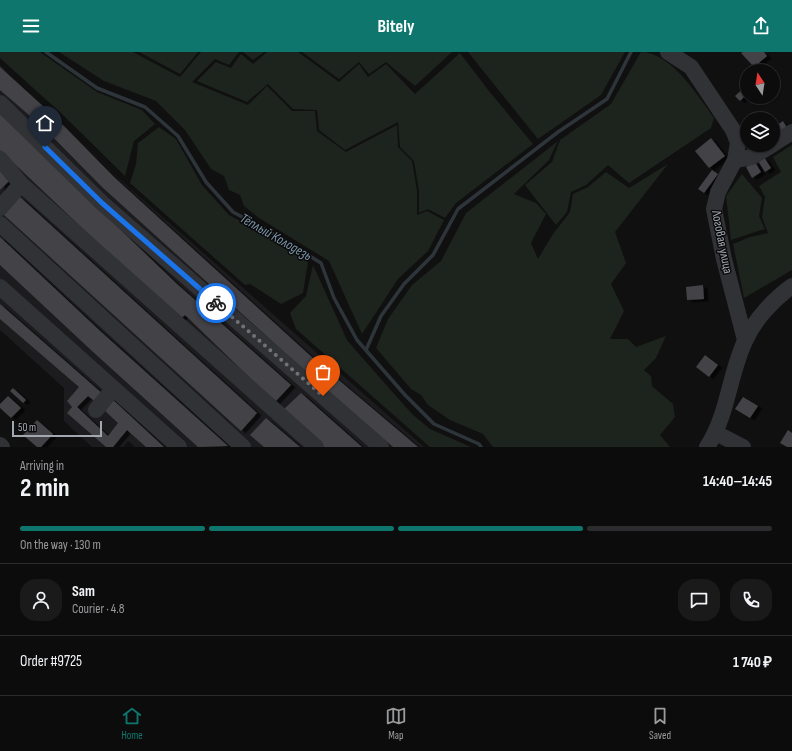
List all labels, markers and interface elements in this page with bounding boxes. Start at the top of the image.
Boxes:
icon: menu [20,15,42,37]
icon: share [750,15,772,37]
text: Bitely [378,16,414,37]
north arrow [740,64,780,104]
map controls [740,64,780,152]
pin [28,106,62,147]
icon: home [34,112,56,134]
button: layers [740,112,780,152]
street label: Логовая улица [708,208,736,275]
water label: Тёплый Колодезь [237,210,316,265]
courier [196,283,236,323]
icon: bike [205,292,227,314]
pin [306,355,340,396]
icon: bag [312,361,334,383]
scale bar [12,419,102,438]
text: 50 m [18,421,36,434]
text: Arriving in [20,458,64,474]
text: 14:40–14:45 [703,472,772,491]
text: 2 min [20,473,70,504]
text: On the way · 130 m [20,537,101,553]
button: person [20,579,62,621]
button: chat [678,579,720,621]
button: phone [730,579,772,621]
text: Sam [72,582,95,601]
text: Courier · 4.8 [72,601,124,617]
text: Order #9725 [20,652,82,671]
text: 1 740 ₽ [733,653,772,672]
tab: Home [121,705,143,742]
tab: Map [385,705,407,742]
tab: Saved [649,705,671,742]

